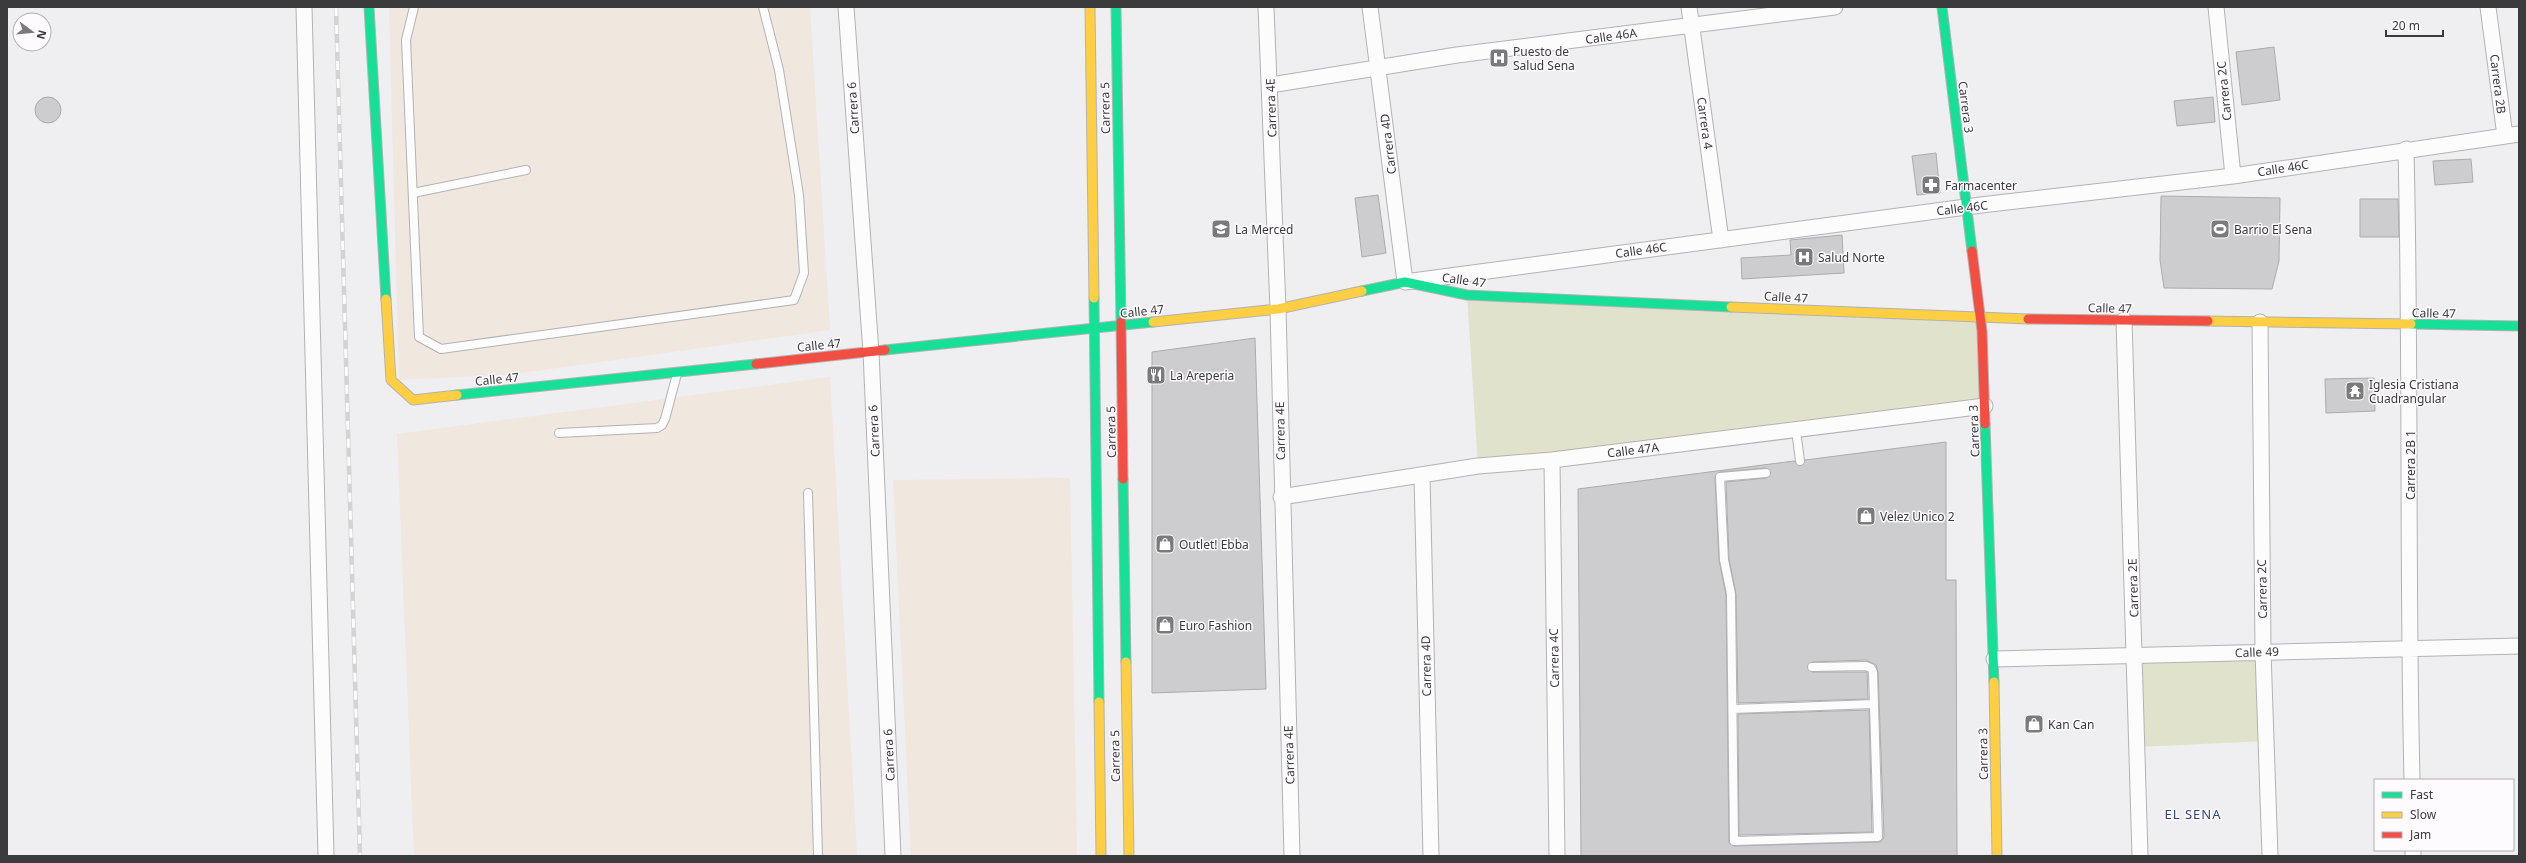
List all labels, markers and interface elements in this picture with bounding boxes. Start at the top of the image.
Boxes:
north arrow [12,12,52,52]
scale bar [2386,12,2443,38]
text: 20 m [2392,17,2420,34]
street label: Calle 46A [1584,24,1638,48]
text: N [34,29,51,41]
place label: Puesto de Salud Sena [1513,43,1575,74]
hospital icon: Puesto de Salud Sena [1488,47,1510,69]
street label: Carrera 2B [2486,53,2510,115]
street label: Carrera 2C [2212,60,2236,122]
street label: Carrera 4E [1261,78,1281,138]
street label: Carrera 3 [1954,80,1978,134]
street label: Carrera 6 [843,81,863,135]
street label: Carrera 5 [1096,82,1114,134]
street label: Carrera 4 [1693,96,1717,150]
street label: Carrera 4D [1376,112,1400,175]
street label: Calle 46C [2256,155,2310,180]
pharmacy icon: Farmacenter [1920,174,1942,196]
place label: Farmacenter [1945,177,2017,194]
street label: Calle 46C [1935,196,1989,220]
school or university icon: La Merced [1210,218,1232,240]
sports icon: Barrio El Sena [2209,218,2231,240]
place label: La Merced [1235,221,1293,238]
place label: Barrio El Sena [2234,221,2312,238]
street label: Calle 46C [1614,238,1668,262]
hospital icon: Salud Norte [1793,246,1815,268]
place label: Salud Norte [1818,249,1885,266]
street label: Calle 47 [1441,269,1487,292]
street label: Calle 47 [1764,287,1809,307]
street label: Calle 47 [2088,299,2132,317]
street label: Calle 47 [1119,300,1165,322]
street label: Calle 47 [2412,304,2456,322]
street label: Calle 47 [796,334,842,356]
restaurant icon: La Areperia [1145,364,1167,386]
place label: La Areperia [1170,367,1234,384]
street label: Calle 47 [474,368,520,390]
place label: Iglesia Cristiana Cuadrangular [2369,376,2459,407]
temple icon: Iglesia Cristiana Cuadrangular [2344,380,2366,402]
street label: Carrera 4E [1271,401,1289,461]
street label: Carrera 6 [864,404,884,458]
street label: Carrera 3 [1965,404,1983,457]
street label: Carrera 5 [1102,406,1120,458]
street label: Carrera 2B 1 [2402,430,2419,500]
street label: Calle 47A [1606,438,1660,462]
shop icon: Velez Unico 2 [1855,505,1877,527]
place label: Velez Unico 2 [1880,508,1955,525]
shop icon: Outlet! Ebba [1154,533,1176,555]
place label: Outlet! Ebba [1179,536,1249,553]
street label: Carrera 2E [2123,558,2143,618]
street label: Carrera 2C [2253,559,2271,619]
shop icon: Euro Fashion [1154,614,1176,636]
place label: Euro Fashion [1179,617,1252,634]
street label: Carrera 4C [1545,628,1563,688]
street label: Carrera 4D [1417,635,1435,697]
street label: Calle 49 [2235,643,2279,661]
shop icon: Kan Can [2023,713,2045,735]
place label: Kan Can [2048,716,2094,733]
street label: Carrera 4E [1279,725,1299,785]
street label: Carrera 6 [879,728,899,782]
street label: Carrera 3 [1974,728,1992,780]
street label: Carrera 5 [1106,730,1124,782]
legend [2374,779,2514,851]
text: Fast [2410,786,2434,803]
district label: EL SENA [2165,805,2221,823]
text: Slow [2410,806,2437,823]
text: Jam [2409,826,2431,843]

